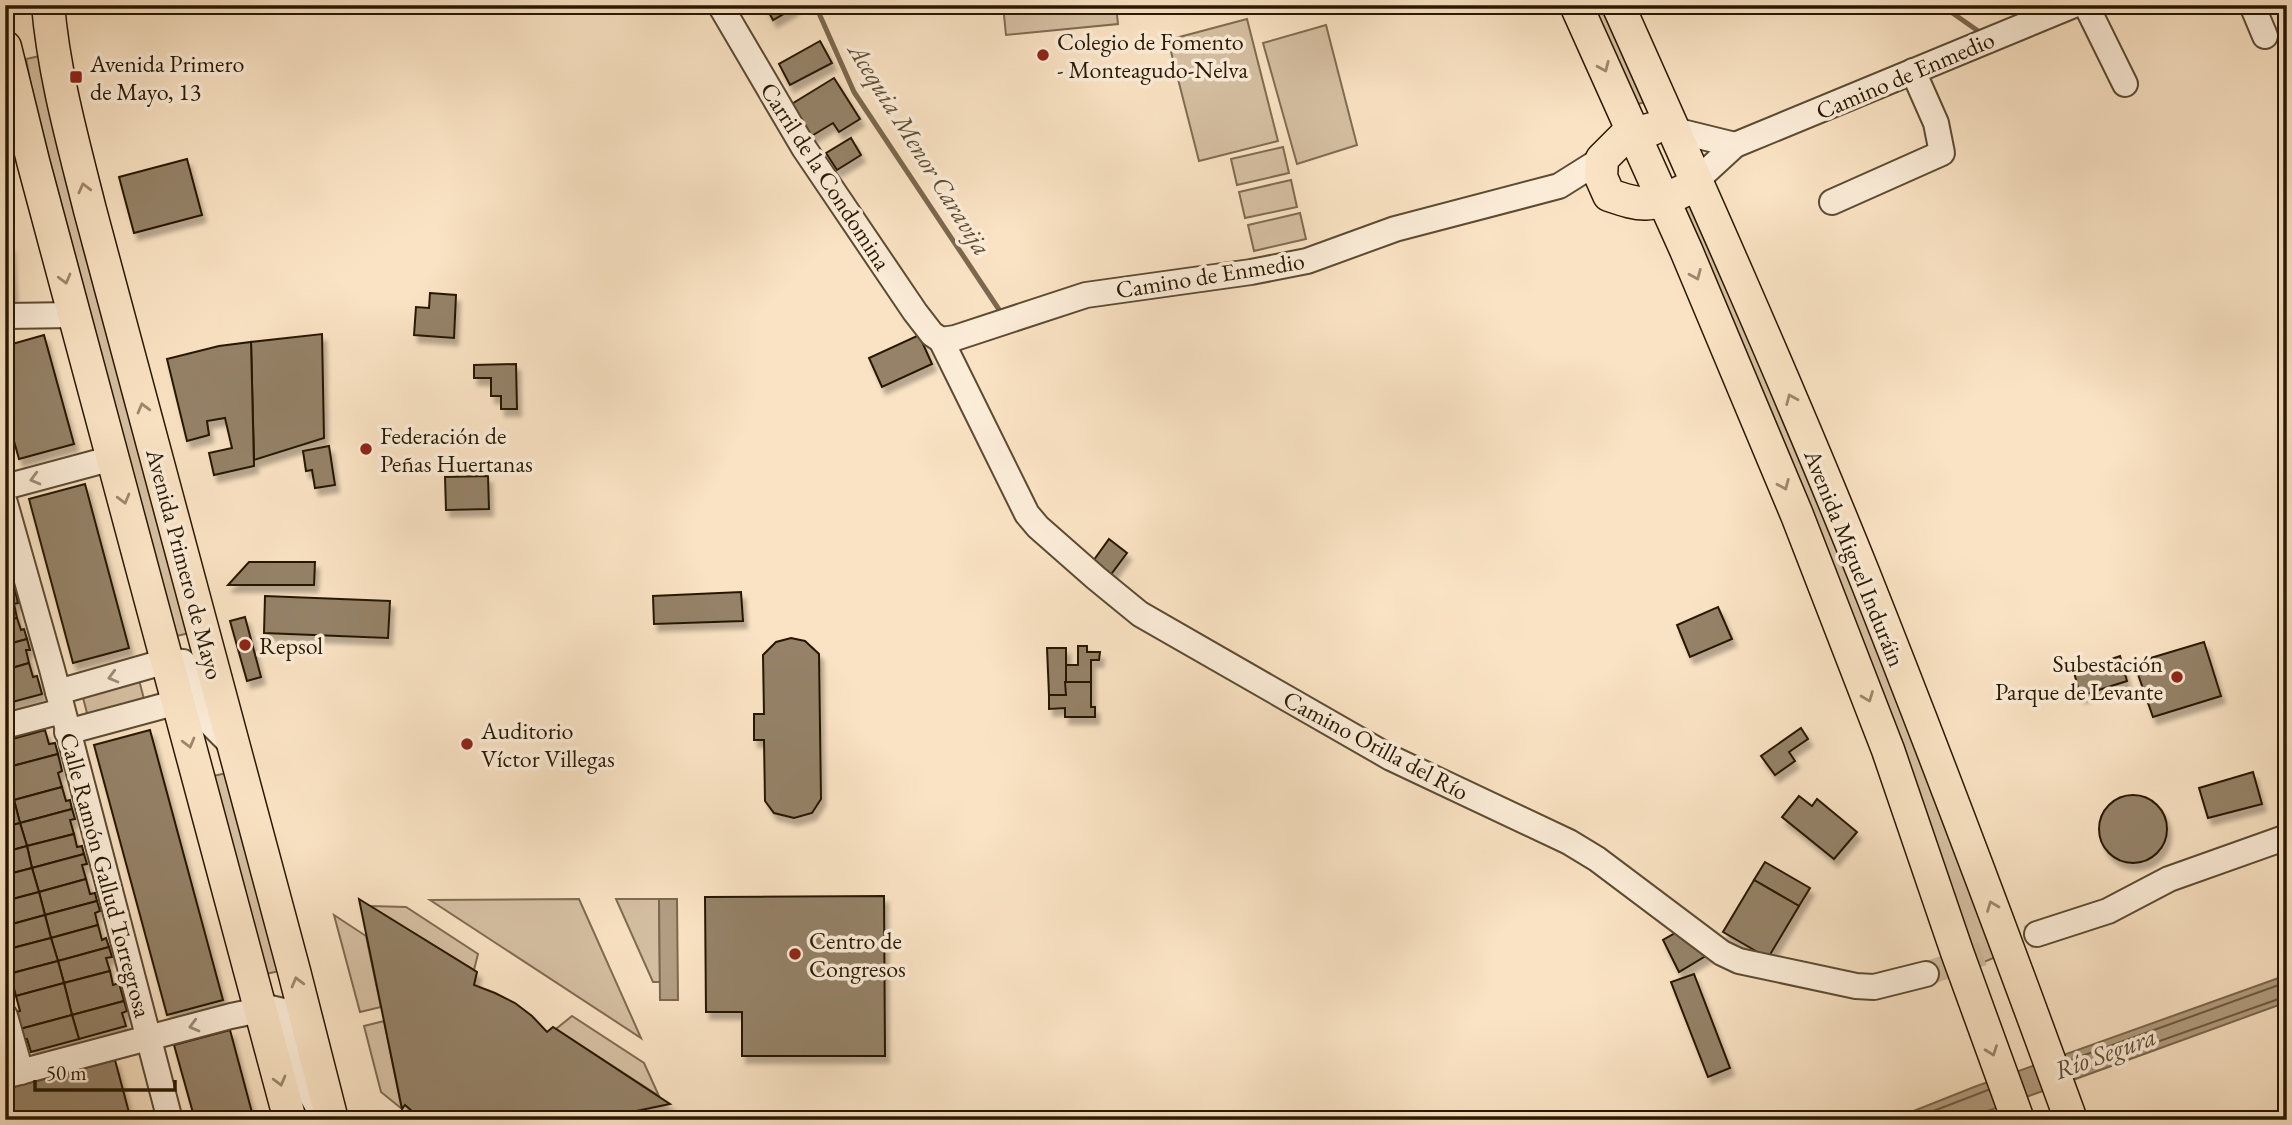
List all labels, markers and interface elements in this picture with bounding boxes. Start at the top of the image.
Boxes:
street label: Camino de Enmedio [1811,23,1999,127]
place label: Colegio de Fomento - Monteagudo-Nelva [1057,26,1249,85]
water label: Acequia Menor Caravija [839,35,999,262]
marker: Colegio de Fomento - Monteagudo-Nelva [1035,47,1051,63]
place label: Avenida Primero de Mayo, 13 [89,48,244,107]
one-way arrow [1596,60,1610,73]
marker: Avenida Primero de Mayo, 13 [68,69,84,85]
street label: Carril de la Condomina [754,76,899,276]
one-way arrow [78,182,92,194]
street label: Camino de Enmedio [1113,245,1307,305]
one-way arrow [1688,269,1702,281]
one-way arrow [57,273,71,285]
one-way arrow [1785,394,1799,406]
one-way arrow [137,402,151,414]
place label: Federación de Peñas Huertanas [380,420,533,479]
marker: Federación de Peñas Huertanas [358,441,374,457]
street label: Avenida Primero de Mayo [139,444,231,683]
street label: Avenida Miguel Induráin [1797,444,1913,671]
one-way arrow [30,471,42,485]
one-way arrow [1776,478,1790,491]
one-way arrow [116,493,130,505]
place label: Repsol [259,630,323,661]
marker: Repsol [237,637,253,653]
place label: Subestación Parque de Levante [1995,648,2163,707]
one-way arrow [107,668,119,683]
marker: Subestación Parque de Levante [2169,669,2185,685]
street label: Camino Orilla del Río [1278,683,1474,807]
one-way arrow [1859,690,1873,702]
place label: Auditorio Víctor Villegas [480,715,615,774]
street label: Calle Ramón Gallud Torregrosa [53,729,159,1021]
one-way arrow [181,736,195,748]
marker: Auditorio Víctor Villegas [459,736,475,752]
one-way arrow [1987,901,2001,913]
place label: Centro de Congresos [809,925,906,984]
marker: Centro de Congresos [787,946,803,962]
one-way arrow [291,977,305,989]
one-way arrow [188,1018,200,1032]
water label: Río Segura [2049,1019,2161,1087]
one-way arrow [1984,1044,1998,1056]
scale bar [35,1048,175,1092]
text: 50 m [46,1059,87,1086]
one-way arrow [271,1075,286,1087]

